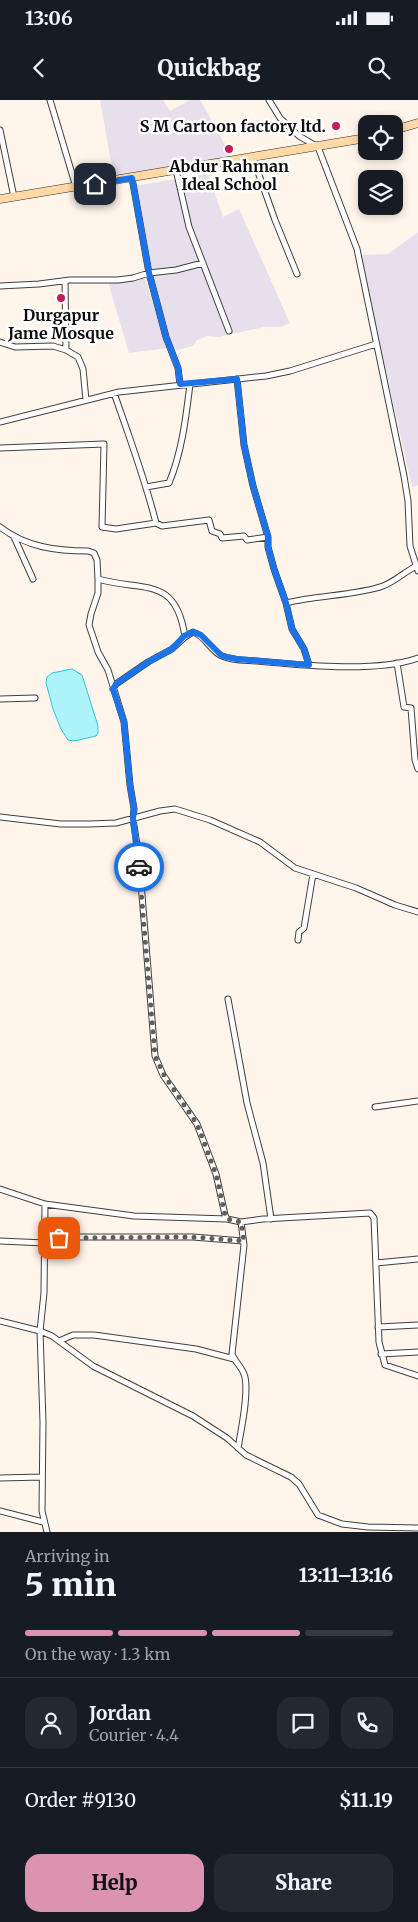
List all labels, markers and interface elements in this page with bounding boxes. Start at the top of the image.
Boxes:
text: 13:06 [25,6,73,30]
icon: back [25,54,53,82]
text: Quickbag [157,54,261,82]
icon: search [365,54,393,82]
map controls [358,115,403,215]
button: locate [358,115,403,160]
place label: S M Cartoon factory ltd. [140,116,326,136]
marker: S M Cartoon factory ltd. [330,120,342,132]
marker: Abdur Rahman Ideal School [223,143,235,155]
place label: Abdur Rahman Ideal School [168,156,289,194]
pin [74,163,116,205]
icon: home [81,170,109,198]
button: layers [358,170,403,215]
marker: Durgapur Jame Mosque [55,292,67,304]
place label: Durgapur Jame Mosque [7,305,114,343]
courier [114,842,164,892]
icon: car [125,853,153,881]
pin [38,1217,80,1259]
icon: bag [45,1224,73,1252]
text: Arriving in [25,1546,110,1566]
text: 13:11–13:16 [299,1563,393,1587]
text: 5 min [25,1565,116,1605]
text: On the way · 1.3 km [25,1644,170,1664]
button: person [25,1697,77,1749]
button: chat [277,1697,329,1749]
button: phone [341,1697,393,1749]
text: Jordan [89,1701,151,1725]
text: Courier · 4.4 [89,1725,179,1745]
text: Order #9130 [25,1788,136,1812]
text: $11.19 [339,1788,393,1812]
button: Help [25,1854,204,1912]
button: Share [214,1854,393,1912]

